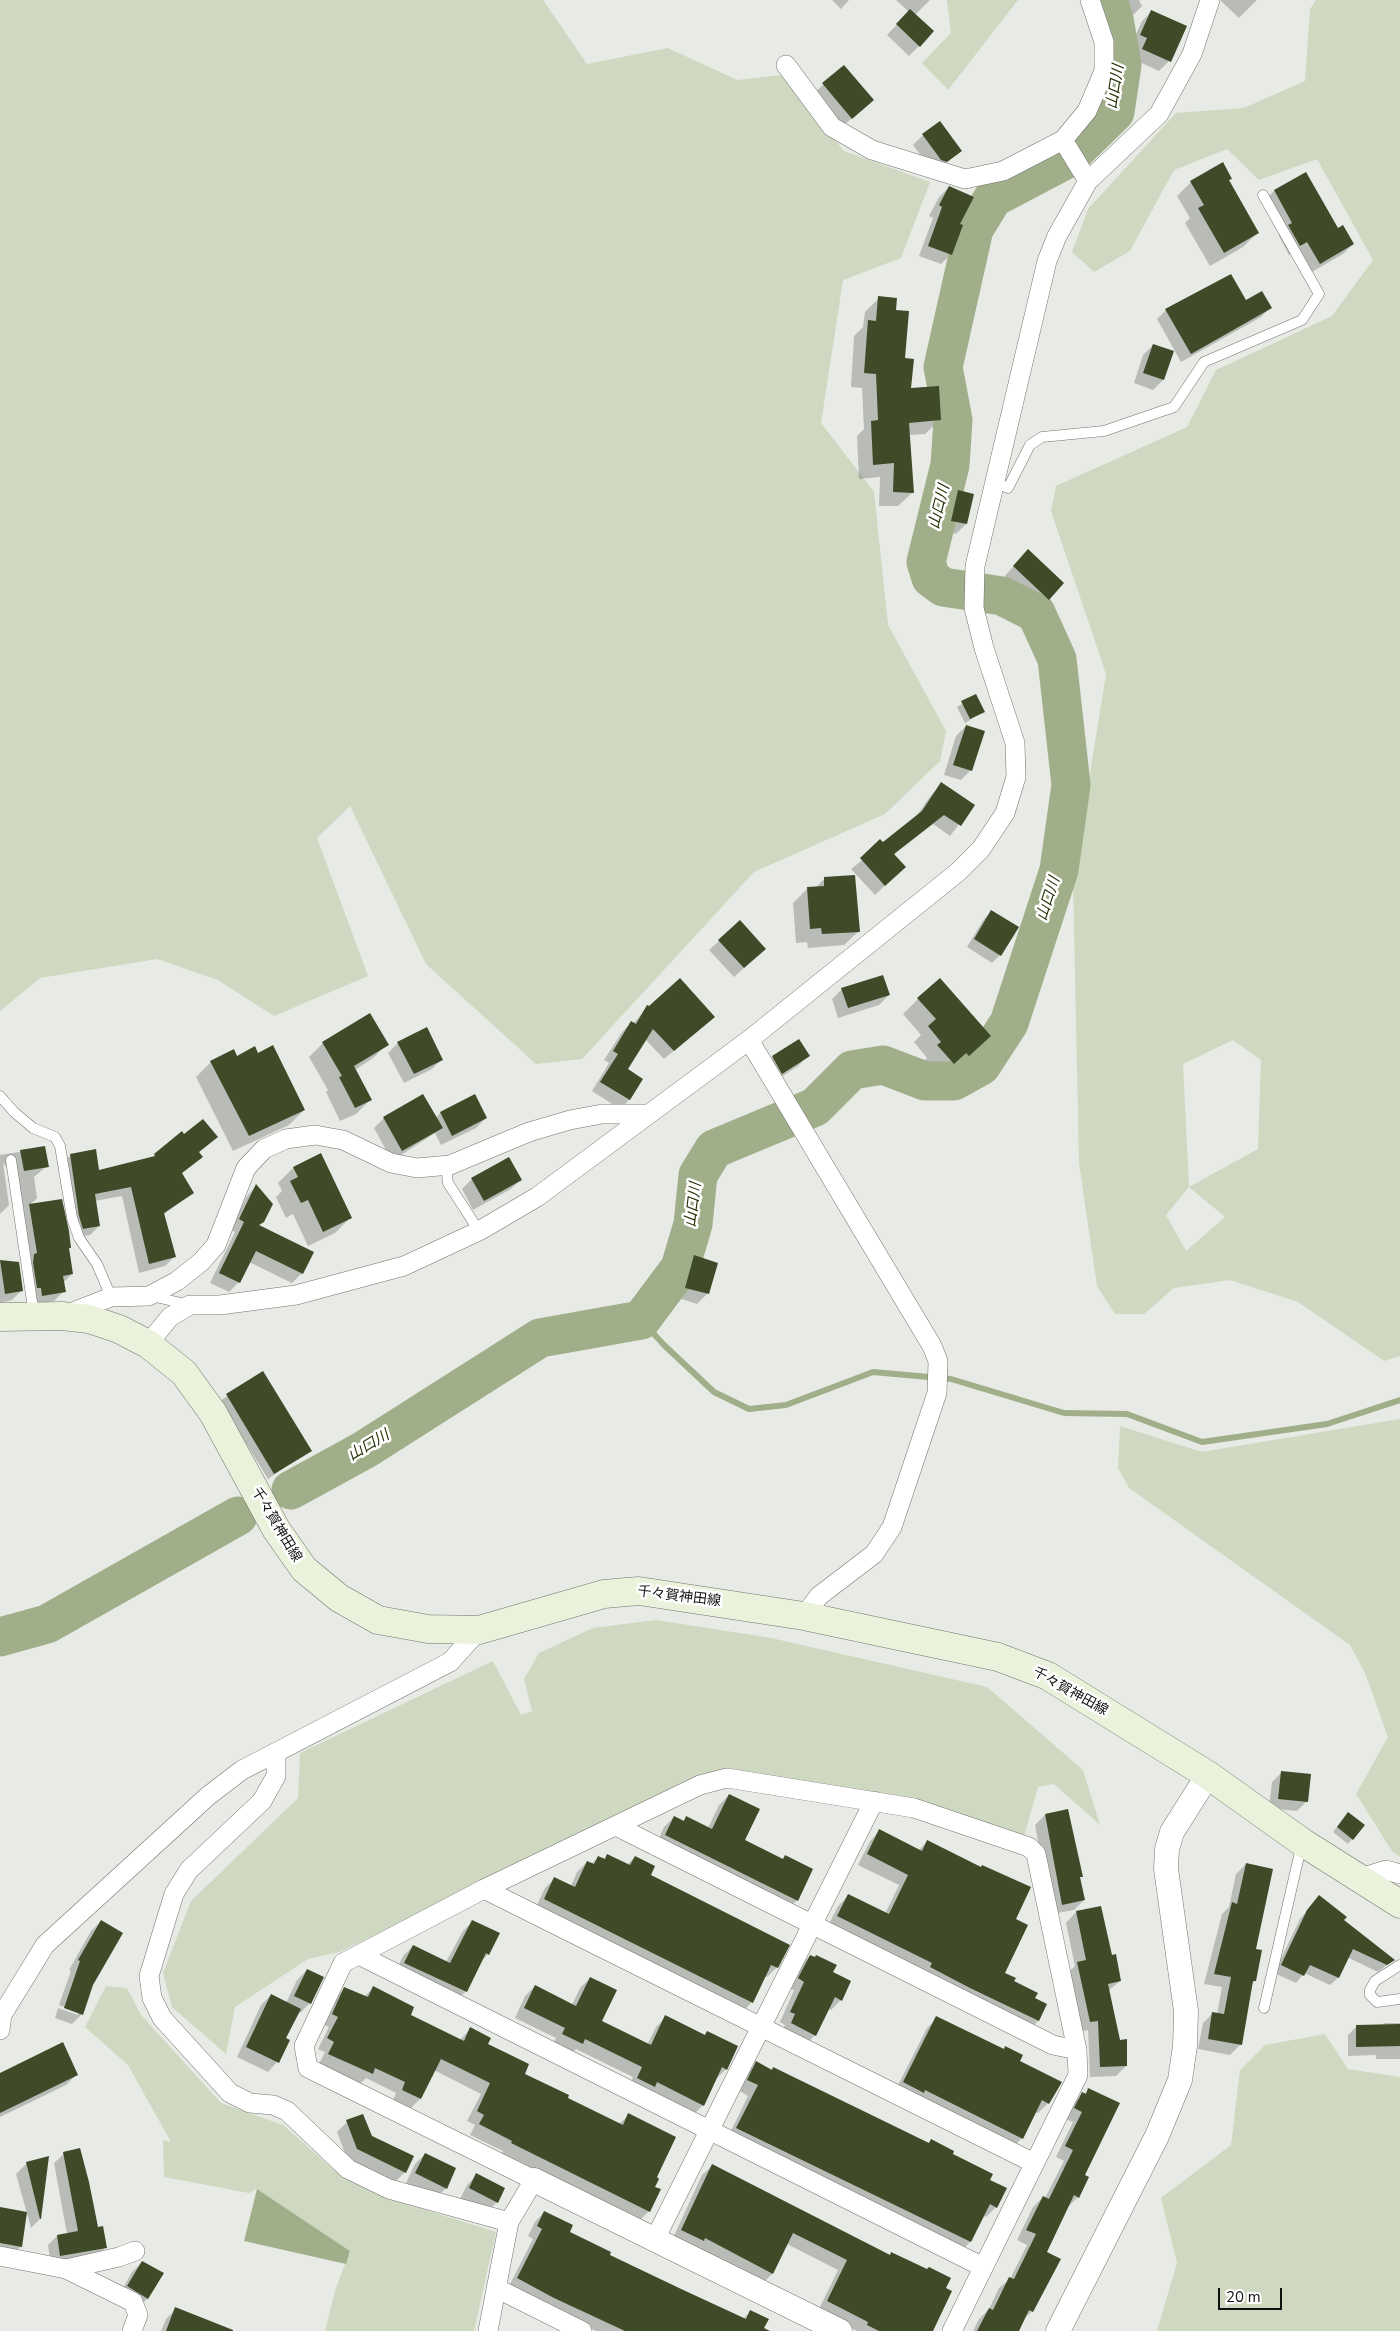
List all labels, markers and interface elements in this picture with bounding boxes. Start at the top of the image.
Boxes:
water label: 山口川 [1104,63,1128,111]
water label: 山口川 [926,483,954,531]
water label: 山口川 [1033,875,1065,923]
water label: 山口川 [682,1182,706,1228]
water label: 山口川 [345,1427,393,1465]
street label: 千々賀神田線 [247,1485,305,1565]
street label: 千々賀神田線 [636,1584,722,1610]
street label: 千々賀神田線 [1029,1664,1111,1720]
scale bar [1220,2278,1284,2310]
text: 20 m [1226,2287,1261,2307]

